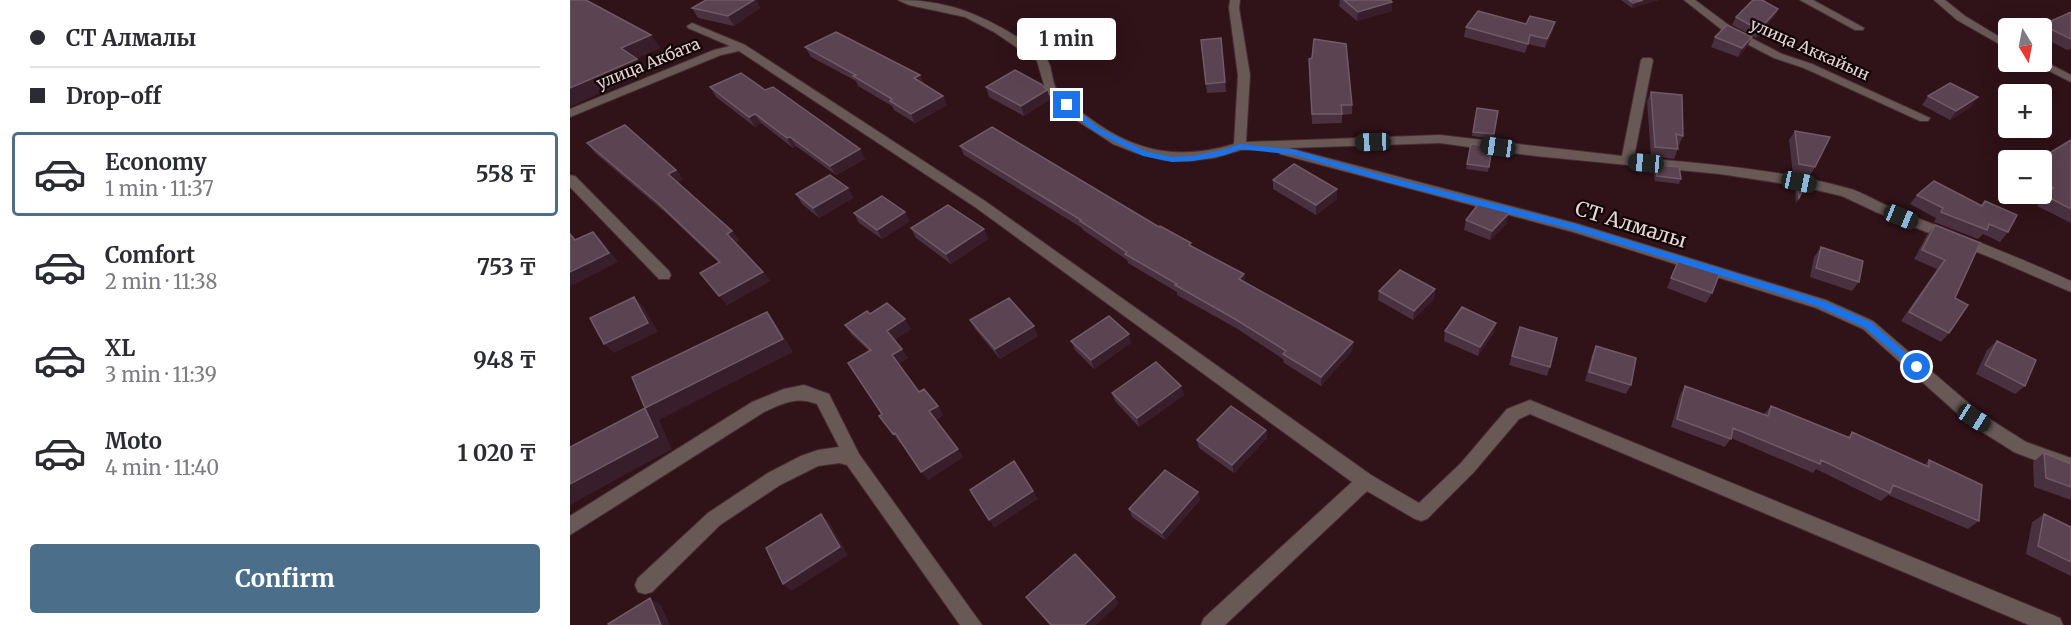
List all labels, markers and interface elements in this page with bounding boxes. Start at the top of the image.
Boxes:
street label: улица Аккайын [1747,14,1873,84]
callout: 1 min [1018,18,1116,60]
north arrow [1998,18,2052,72]
map controls [1998,18,2052,204]
text: СТ Алмалы [66,24,196,52]
text: 1 min [1039,26,1094,51]
street label: улица Акбата [593,33,703,93]
text: Drop-off [66,82,161,110]
button: + [1998,84,2052,138]
route end [1053,91,1080,118]
car [1355,132,1391,152]
car [1479,136,1517,158]
icon: car [33,147,87,201]
text: Economy [105,148,206,176]
button: − [1998,150,2052,204]
car [1627,152,1665,174]
text: 558 ₸ [476,160,537,188]
car [1780,169,1818,195]
text: 1 min · 11:37 [105,176,214,201]
street label: СТ Алмалы [1572,195,1690,253]
car [1881,202,1921,232]
icon: car [33,240,87,294]
text: Comfort [105,241,195,269]
text: 753 ₸ [477,253,537,281]
text: 2 min · 11:38 [105,269,217,294]
icon: car [33,333,87,387]
text: XL [105,334,135,362]
text: 948 ₸ [473,346,537,374]
route start [1903,353,1930,380]
text: 3 min · 11:39 [105,362,217,387]
car [1954,401,1994,435]
icon: car [33,426,87,480]
text: Moto [105,427,162,455]
text: 1 020 ₸ [457,439,537,467]
text: 4 min · 11:40 [105,455,219,480]
button: Confirm [30,544,540,613]

